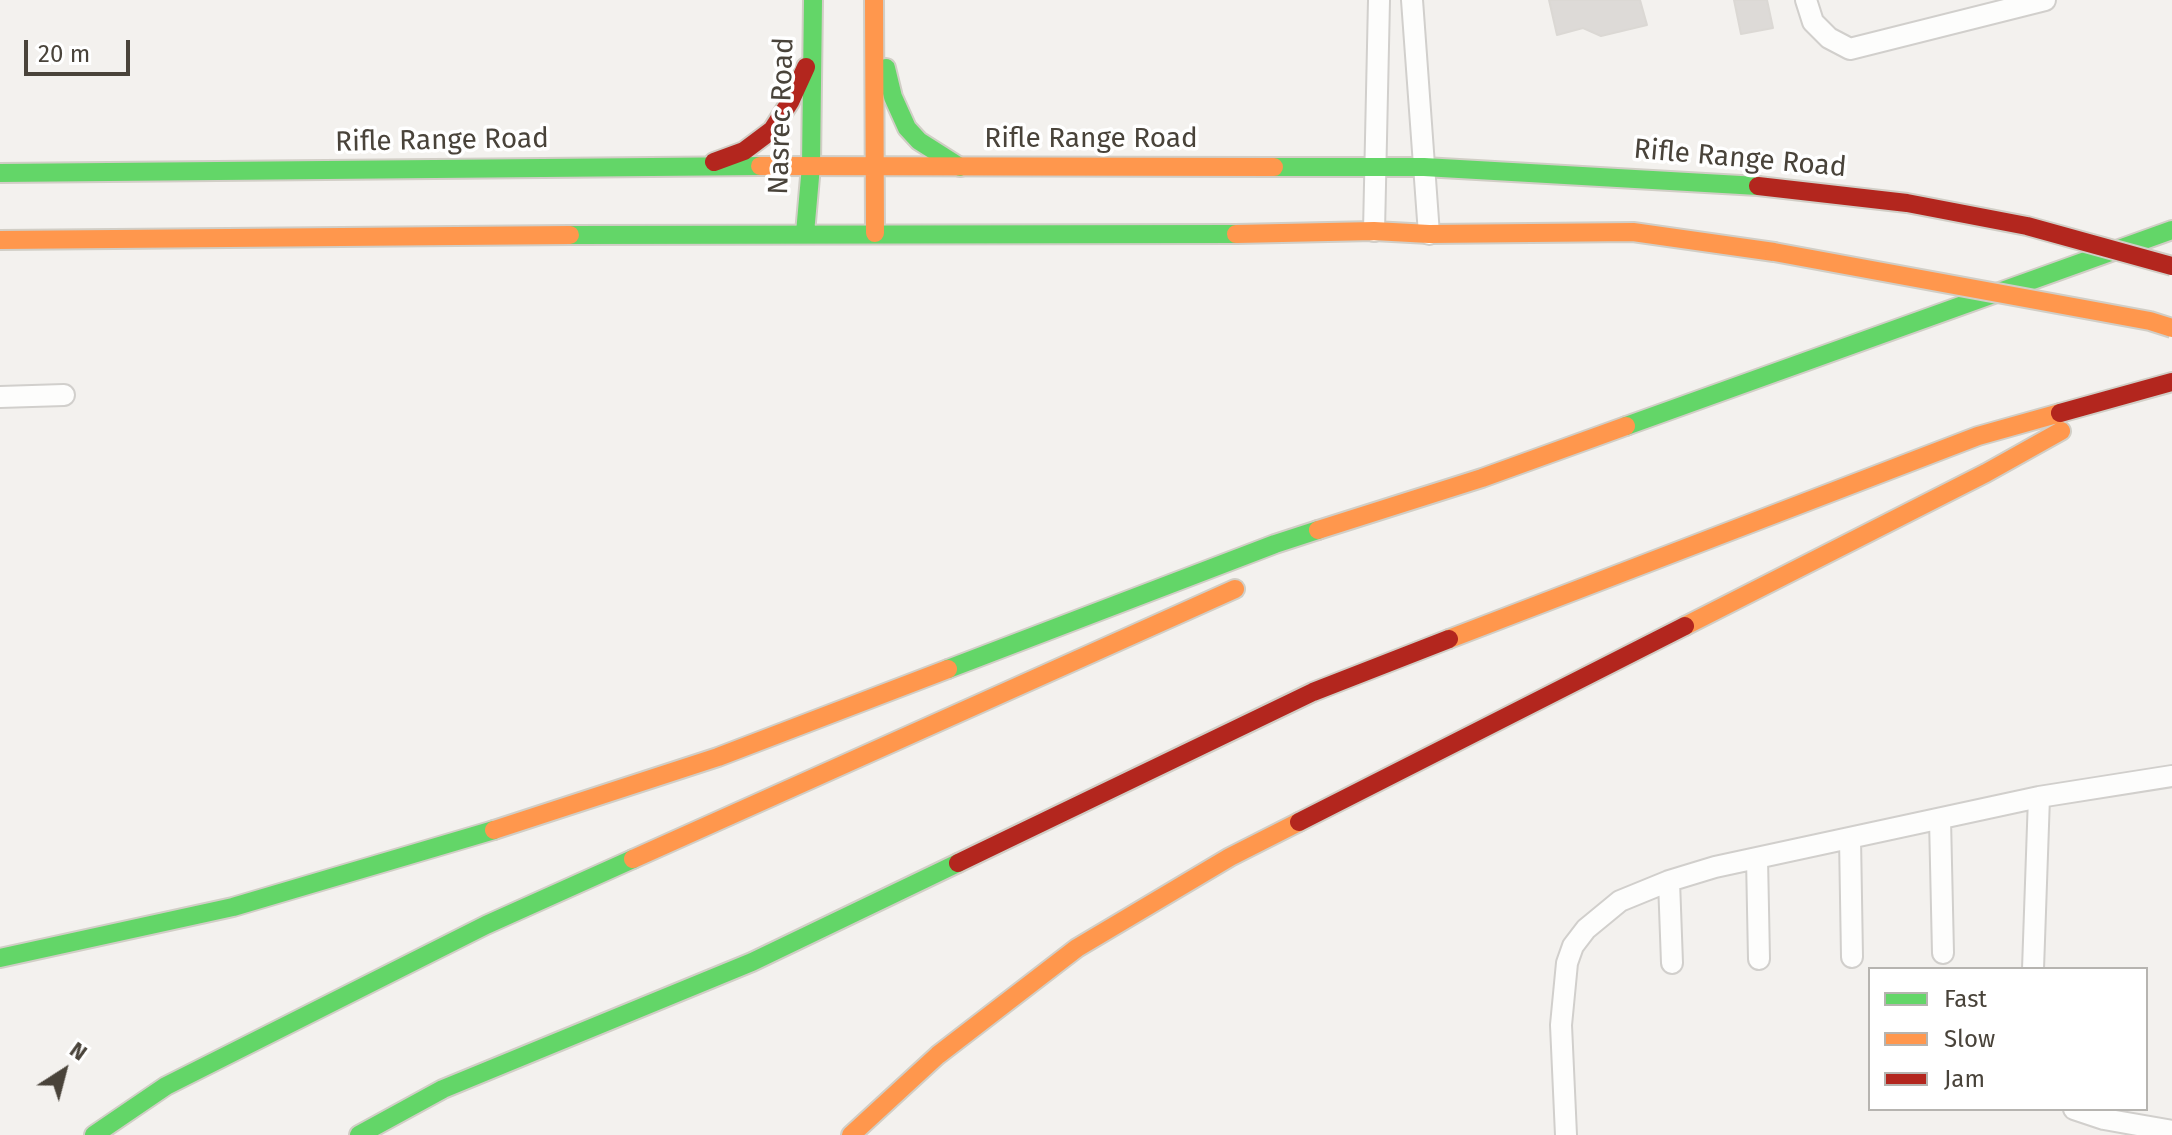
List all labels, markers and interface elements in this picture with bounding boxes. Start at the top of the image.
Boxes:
scale bar [28,24,134,74]
street label: Nasrec Road [762,37,802,195]
text: 20 m [38,40,90,68]
street label: Rifle Range Road [335,122,549,160]
street label: Rifle Range Road [984,122,1198,156]
street label: Rifle Range Road [1632,133,1848,185]
legend [1868,967,2148,1111]
text: Fast [1944,985,1987,1013]
text: Slow [1944,1025,1995,1053]
north arrow [24,1031,104,1111]
text: N [65,1036,92,1066]
text: Jam [1944,1065,1985,1093]

